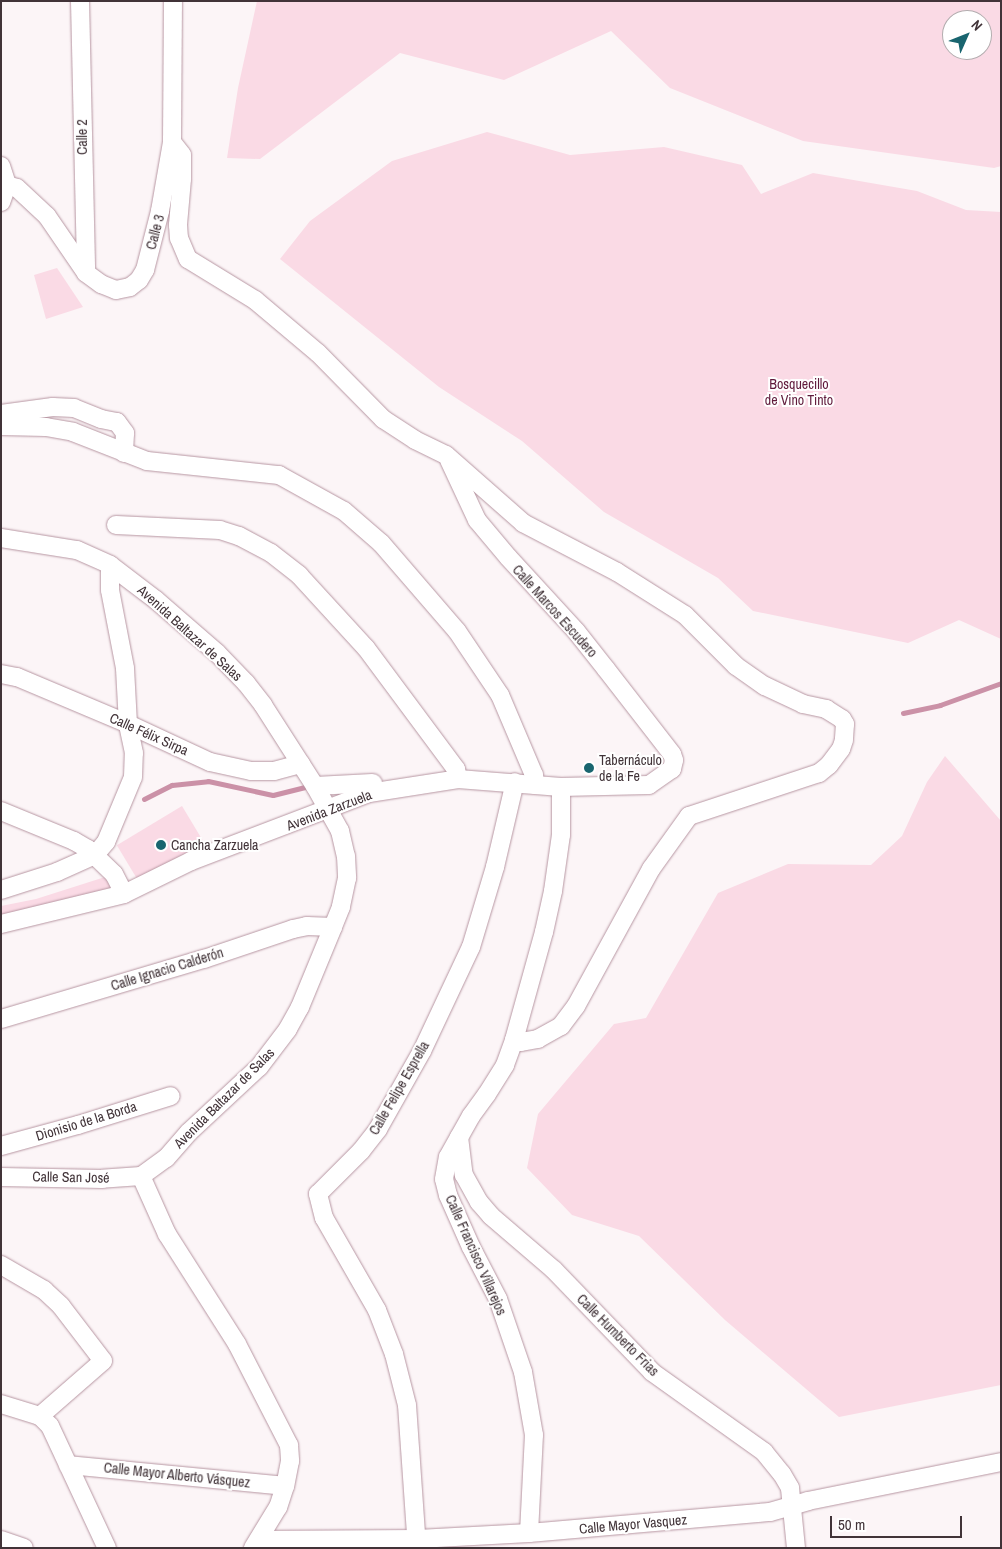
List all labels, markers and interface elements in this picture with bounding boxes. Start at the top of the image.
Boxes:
north arrow [942,10,992,60]
text: N [968,16,986,35]
street label: Calle 2 [74,119,90,155]
street label: Calle 3 [142,213,168,251]
park label: Bosquecillo de Vino Tinto [765,376,833,408]
street label: Calle Marcos Escudero [509,561,601,661]
street label: Avenida Baltazar de Salas [134,582,246,684]
street label: Calle Félix Sirpa [107,709,191,759]
place label: Tabernáculo de la Fe [599,752,662,784]
marker: Tabernáculo de la Fe [583,762,595,774]
street label: Avenida Zarzuela [284,786,374,834]
place label: Cancha Zarzuela [171,837,258,853]
marker: Cancha Zarzuela [155,839,167,851]
street label: Calle Ignacio Calderón [109,944,225,994]
street label: Calle Felipe Esprella [365,1038,433,1138]
street label: Avenida Baltazar de Salas [170,1044,278,1152]
street label: Dionisio de la Borda [33,1098,139,1144]
street label: Calle San José [32,1168,110,1186]
street label: Calle Francisco Villarejos [442,1192,510,1318]
street label: Calle Humberto Frias [573,1290,663,1380]
street label: Calle Mayor Alberto Vásquez [103,1459,251,1491]
scale bar [832,1506,964,1538]
street label: Calle Mayor Vasquez [578,1511,688,1537]
text: 50 m [838,1514,865,1535]

